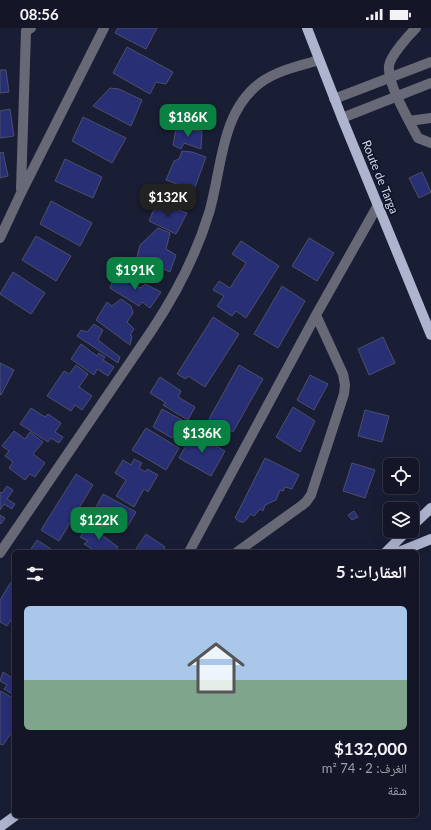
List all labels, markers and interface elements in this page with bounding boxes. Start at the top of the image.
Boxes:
text: 08:56 [20,5,59,23]
pin: $186K [160,104,216,138]
text: $186K [168,109,208,125]
street label: Route de Targa [359,138,402,216]
pin: $132K [140,184,196,218]
text: $132K [148,189,188,205]
pin: $191K [107,257,163,291]
text: $191K [115,262,155,278]
pin: $136K [174,420,230,454]
text: $136K [182,425,222,441]
map controls [383,458,419,538]
button: locate [383,458,419,494]
button: layers [383,502,419,538]
pin: $122K [71,507,127,541]
text: $122K [79,512,119,528]
text: العقارات: 5 [336,561,407,582]
icon: filters [24,563,46,585]
icon: home [180,632,252,704]
text: $132,000 [334,738,407,759]
text: الغرف: 2 · 74 m² [322,760,407,776]
text: شقة [388,782,407,798]

